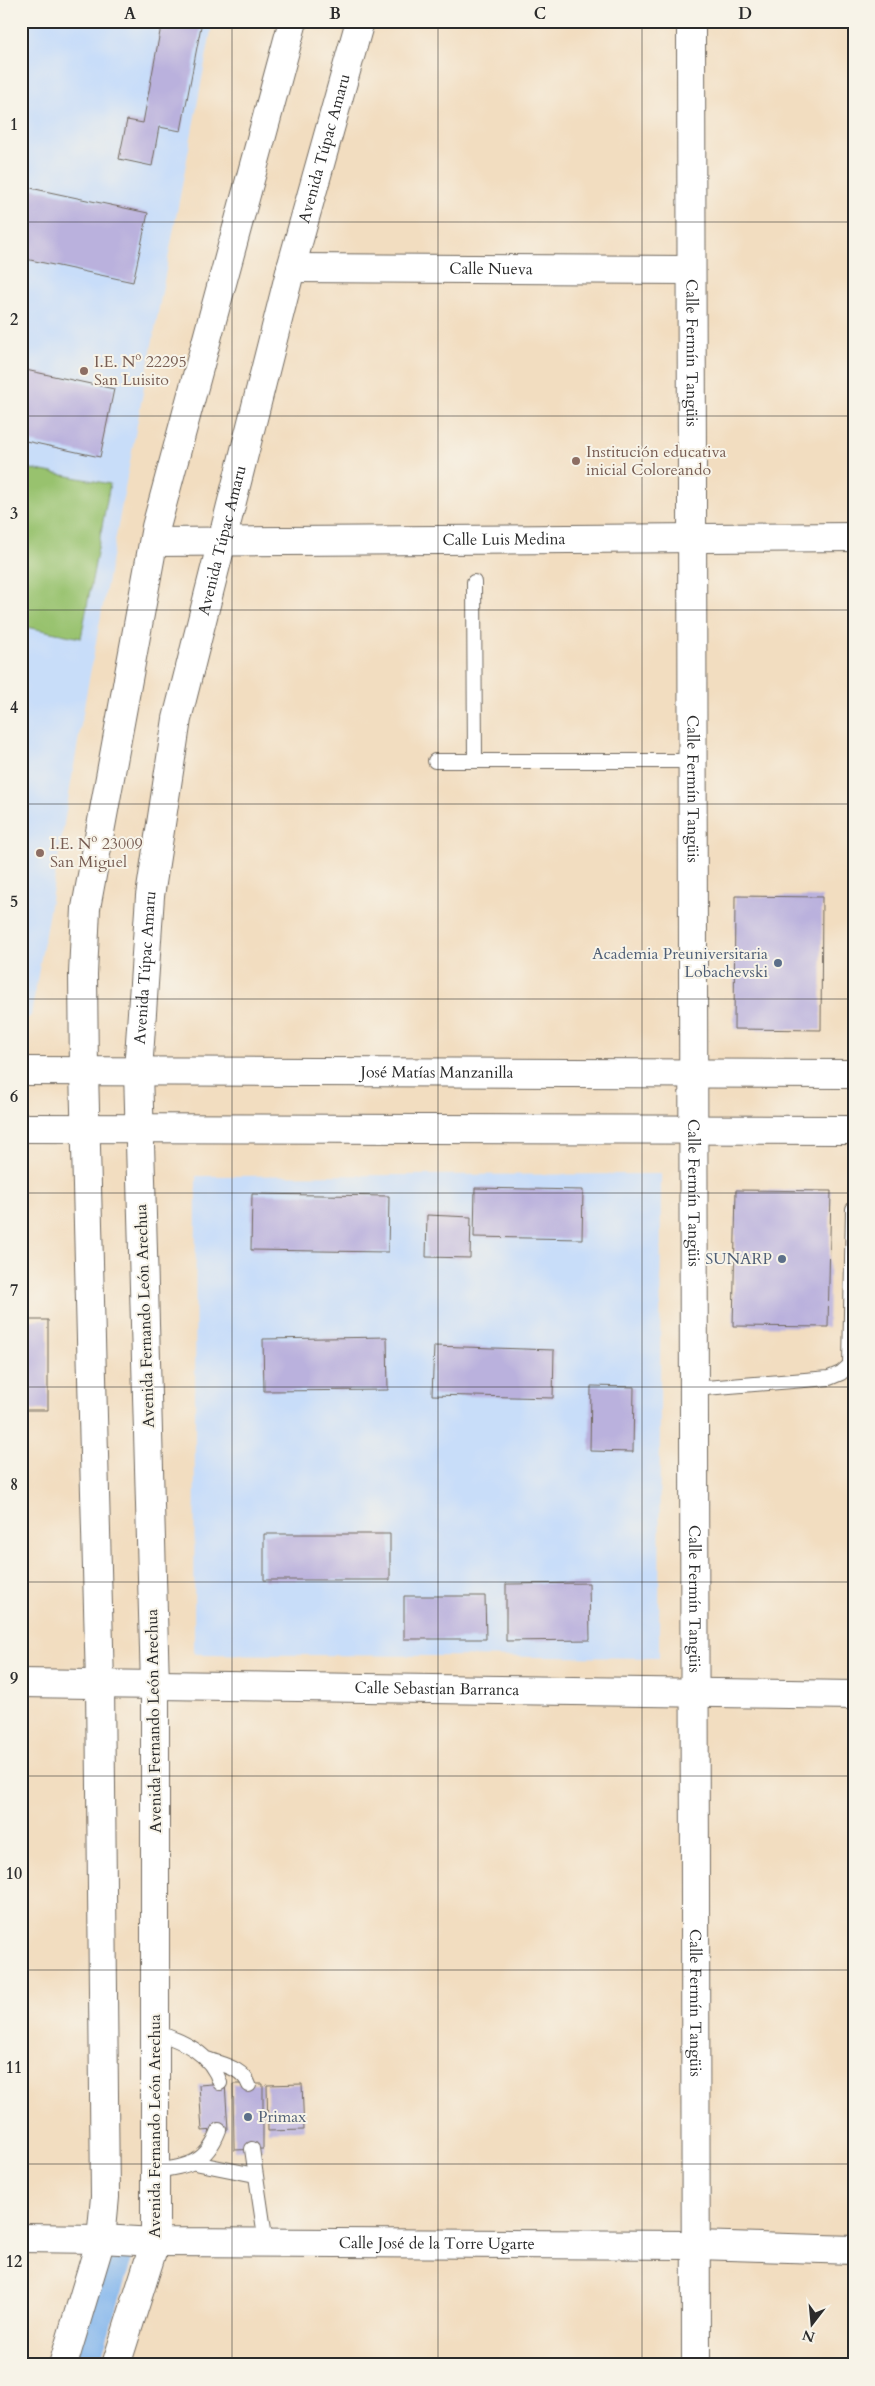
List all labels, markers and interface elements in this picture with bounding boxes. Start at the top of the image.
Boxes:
text: A [124,3,136,25]
text: B [329,3,341,25]
text: C [534,3,546,25]
text: D [738,3,752,25]
street label: Avenida Túpac Amaru [293,71,356,226]
text: 1 [10,114,18,136]
street label: Calle Nueva [449,258,533,280]
street label: Calle Fermín Tangüis [681,279,703,427]
text: 2 [10,309,18,331]
place label: I.E. Nº 22295 San Luisito [94,351,187,391]
marker: I.E. Nº 22295 San Luisito [78,365,90,377]
place label: Institución educativa inicial Coloreando [586,441,727,481]
marker: Institución educativa inicial Coloreando [570,455,582,467]
street label: Avenida Túpac Amaru [193,463,252,618]
text: 3 [10,503,18,525]
street label: Calle Luis Medina [442,528,566,551]
text: 4 [10,697,18,719]
street label: Calle Fermín Tangüis [681,715,704,863]
place label: I.E. Nº 23009 San Miguel [50,833,143,873]
marker: I.E. Nº 23009 San Miguel [34,847,46,859]
street label: Avenida Túpac Amaru [129,889,162,1045]
text: 5 [10,891,18,913]
place label: Academia Preuniversitaria Lobachevski [592,943,768,983]
marker: Academia Preuniversitaria Lobachevski [772,957,784,969]
street label: José Matías Manzanilla [358,1061,514,1084]
text: 6 [10,1086,18,1108]
street label: Calle Fermín Tangüis [682,1119,705,1267]
street label: Avenida Fernando León Arechua [130,1204,160,1428]
place label: SUNARP [705,1248,772,1270]
marker: SUNARP [776,1253,788,1265]
text: 7 [10,1280,18,1302]
text: 8 [10,1474,18,1496]
street label: Calle Fermín Tangüis [683,1525,706,1673]
street label: Avenida Fernando León Arechua [141,1609,167,1833]
text: 9 [10,1668,18,1690]
street label: Calle Sebastian Barranca [354,1677,519,1701]
text: 10 [6,1863,22,1885]
street label: Calle Fermín Tangüis [684,1929,706,2077]
street label: Avenida Fernando León Arechua [144,2014,166,2238]
text: 11 [6,2057,22,2079]
place label: Primax [258,2106,306,2128]
marker: Primax [242,2111,254,2123]
street label: Calle José de la Torre Ugarte [339,2232,535,2255]
text: 12 [6,2251,22,2273]
north arrow [788,2298,838,2348]
text: N [800,2325,817,2347]

